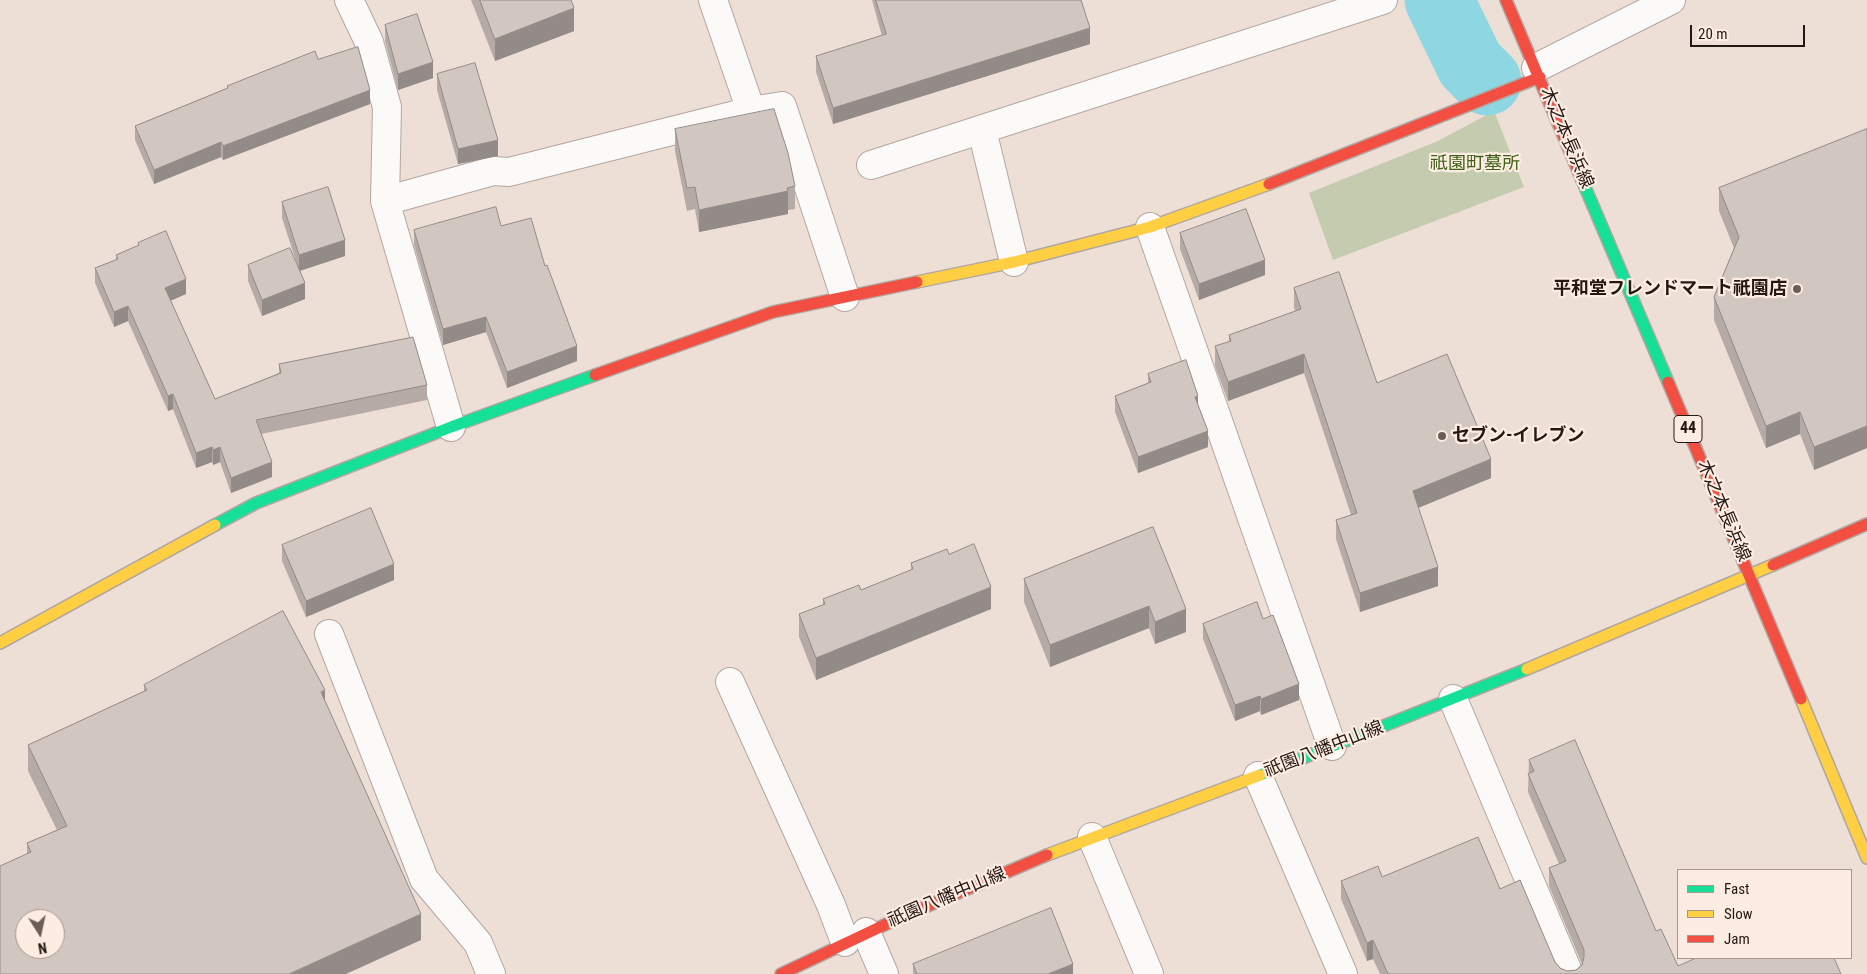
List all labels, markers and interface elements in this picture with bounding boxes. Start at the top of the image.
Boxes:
scale bar [1692,15,1807,47]
text: 20 m [1698,25,1728,43]
street label: 木之本長浜線 [1535,84,1597,192]
park label: 祇園町墓所 [1430,153,1520,175]
place label: 平和堂フレンドマート祇園店 [1553,278,1787,300]
marker: 平和堂フレンドマート祇園店 [1791,283,1803,295]
road number: 44 [1674,416,1702,442]
place label: セブン-イレブン [1452,425,1584,447]
marker: セブン-イレブン [1436,430,1448,442]
street label: 木之本長浜線 [1692,457,1754,565]
street label: 祇園八幡中山線 [1261,717,1387,783]
street label: 祇園八幡中山線 [885,863,1009,933]
legend [1677,869,1852,959]
text: Fast [1724,880,1749,898]
text: Slow [1724,905,1753,923]
north arrow [15,909,65,959]
text: Jam [1724,930,1750,948]
text: N [37,939,48,956]

